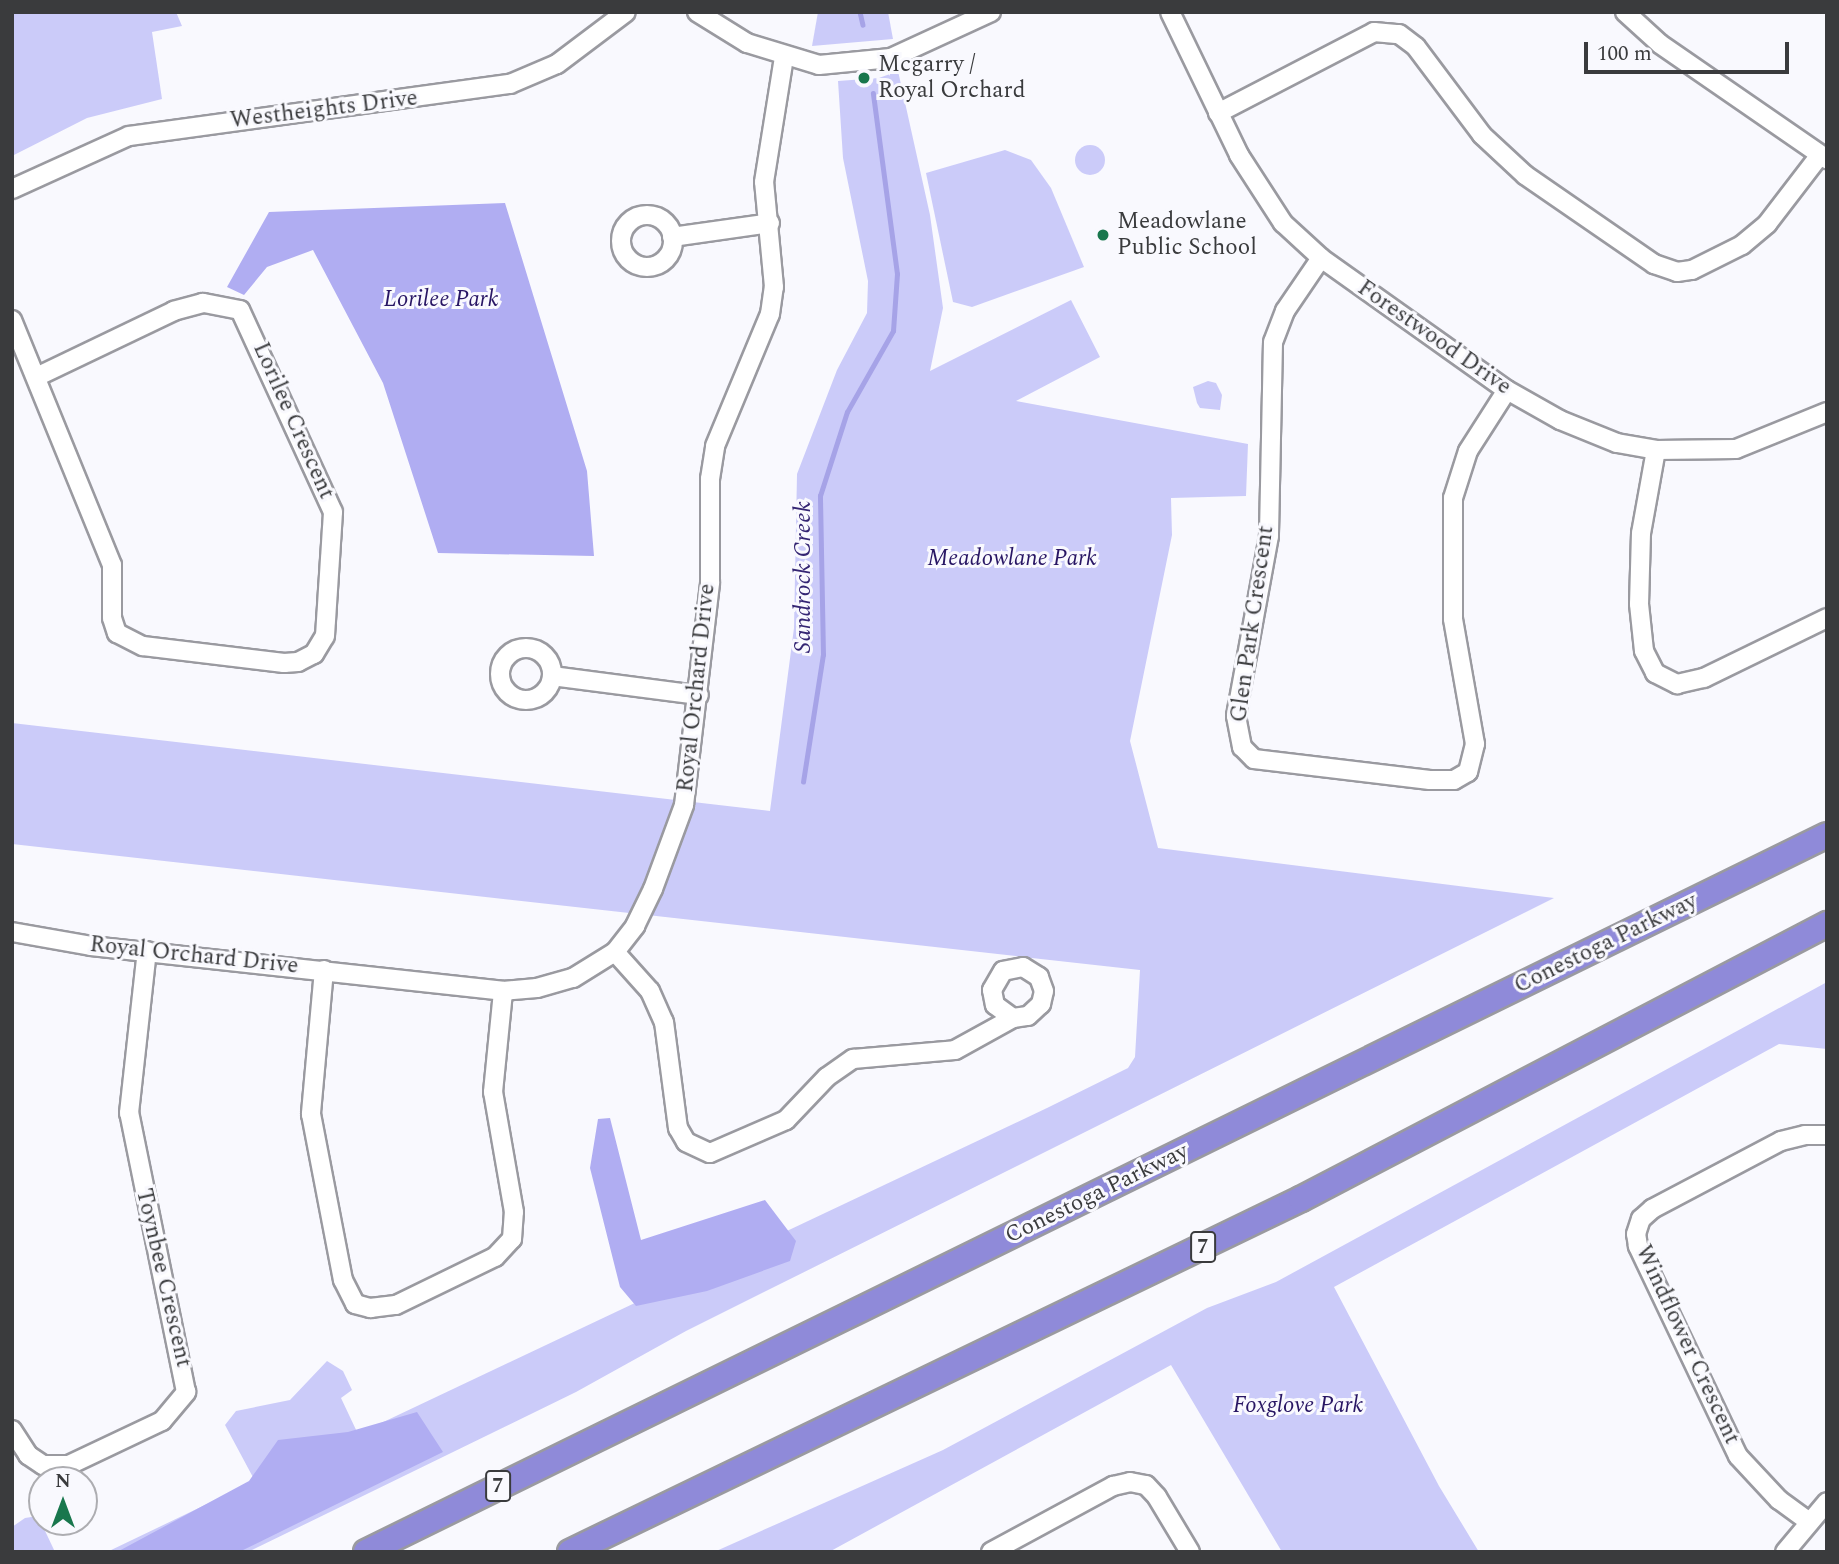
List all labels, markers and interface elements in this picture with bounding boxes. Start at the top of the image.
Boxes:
scale bar [1587,28,1792,72]
text: 100 m [1597,38,1652,70]
place label: Mcgarry / Royal Orchard [878,51,1026,105]
marker: Mcgarry / Royal Orchard [856,70,872,86]
street label: Westheights Drive [229,85,419,135]
place label: Meadowlane Public School [1117,208,1257,262]
marker: Meadowlane Public School [1095,227,1111,243]
street label: Forestwood Drive [1352,275,1516,401]
park label: Lorilee Park [383,286,499,314]
street label: Lorilee Crescent [246,338,340,504]
water label: Sandrock Creek [790,501,818,653]
street label: Glen Park Crescent [1226,524,1280,724]
park label: Meadowlane Park [927,545,1097,573]
street label: Royal Orchard Drive [672,582,722,794]
street label: Conestoga Parkway [1510,888,1702,1000]
street label: Royal Orchard Drive [88,931,300,981]
street label: Conestoga Parkway [1001,1138,1193,1250]
street label: Toynbee Crescent [129,1186,197,1370]
road number: 7 [1189,1230,1217,1264]
street label: Windflower Crescent [1629,1241,1745,1449]
park label: Foxglove Park [1233,1392,1363,1420]
north arrow [28,1466,98,1536]
text: N [55,1467,71,1496]
road number: 7 [484,1468,512,1504]

